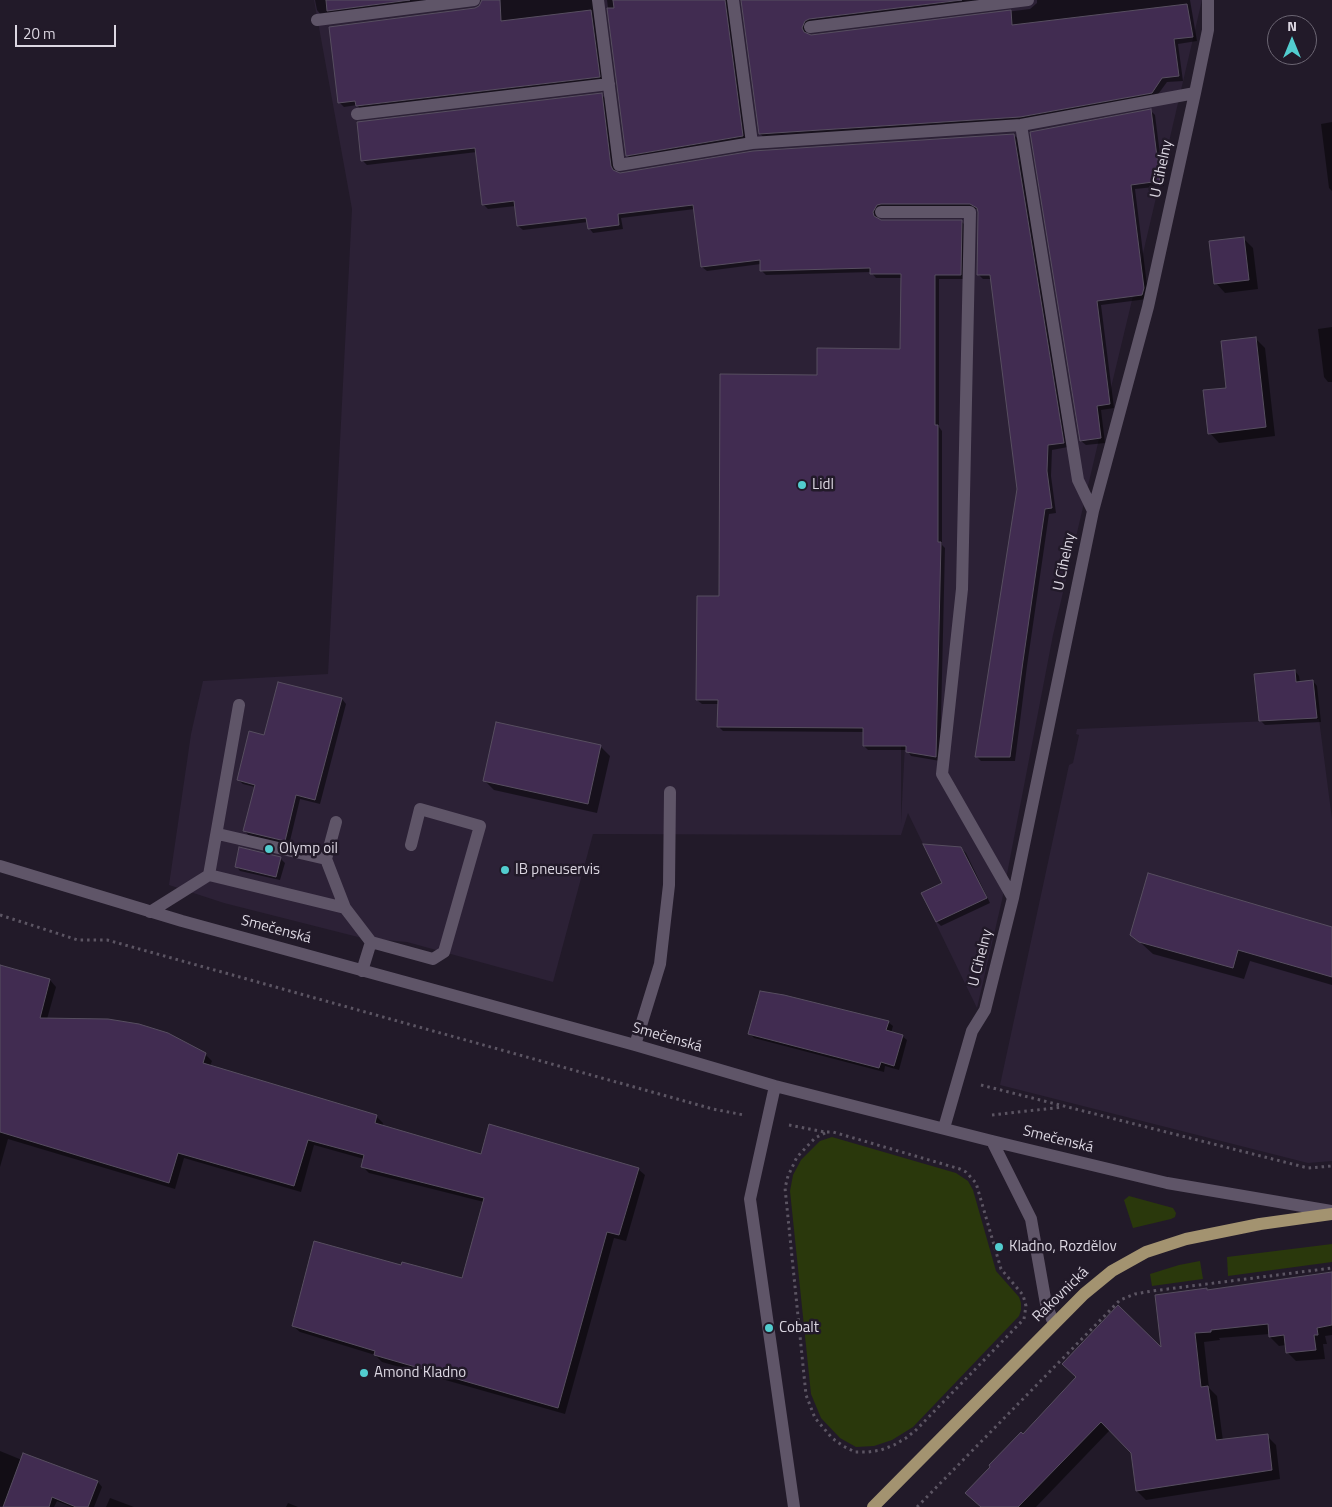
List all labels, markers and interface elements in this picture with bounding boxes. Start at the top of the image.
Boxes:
scale bar [18,15,119,47]
north arrow [1267,15,1317,65]
text: N [1287,15,1297,36]
text: 20 m [23,22,56,45]
street label: U Cihelny [1147,138,1177,200]
place label: Lidl [812,476,834,494]
marker: Lidl [796,479,808,491]
street label: U Cihelny [1050,531,1080,593]
place label: Olymp oil [279,840,338,858]
marker: Olymp oil [263,843,275,855]
place label: IB pneuservis [515,861,600,879]
marker: IB pneuservis [499,864,511,876]
street label: Smečenská [239,912,313,948]
street label: U Cihelny [965,927,997,989]
street label: Smečenská [630,1019,704,1057]
street label: Smečenská [1021,1123,1095,1157]
place label: Kladno, Rozdělov [1009,1238,1117,1256]
marker: Kladno, Rozdělov [993,1241,1005,1253]
street label: Rakovnická [1029,1264,1093,1326]
place label: Cobalt [779,1319,819,1337]
marker: Cobalt [763,1322,775,1334]
place label: Amond Kladno [374,1364,466,1382]
marker: Amond Kladno [358,1367,370,1379]

